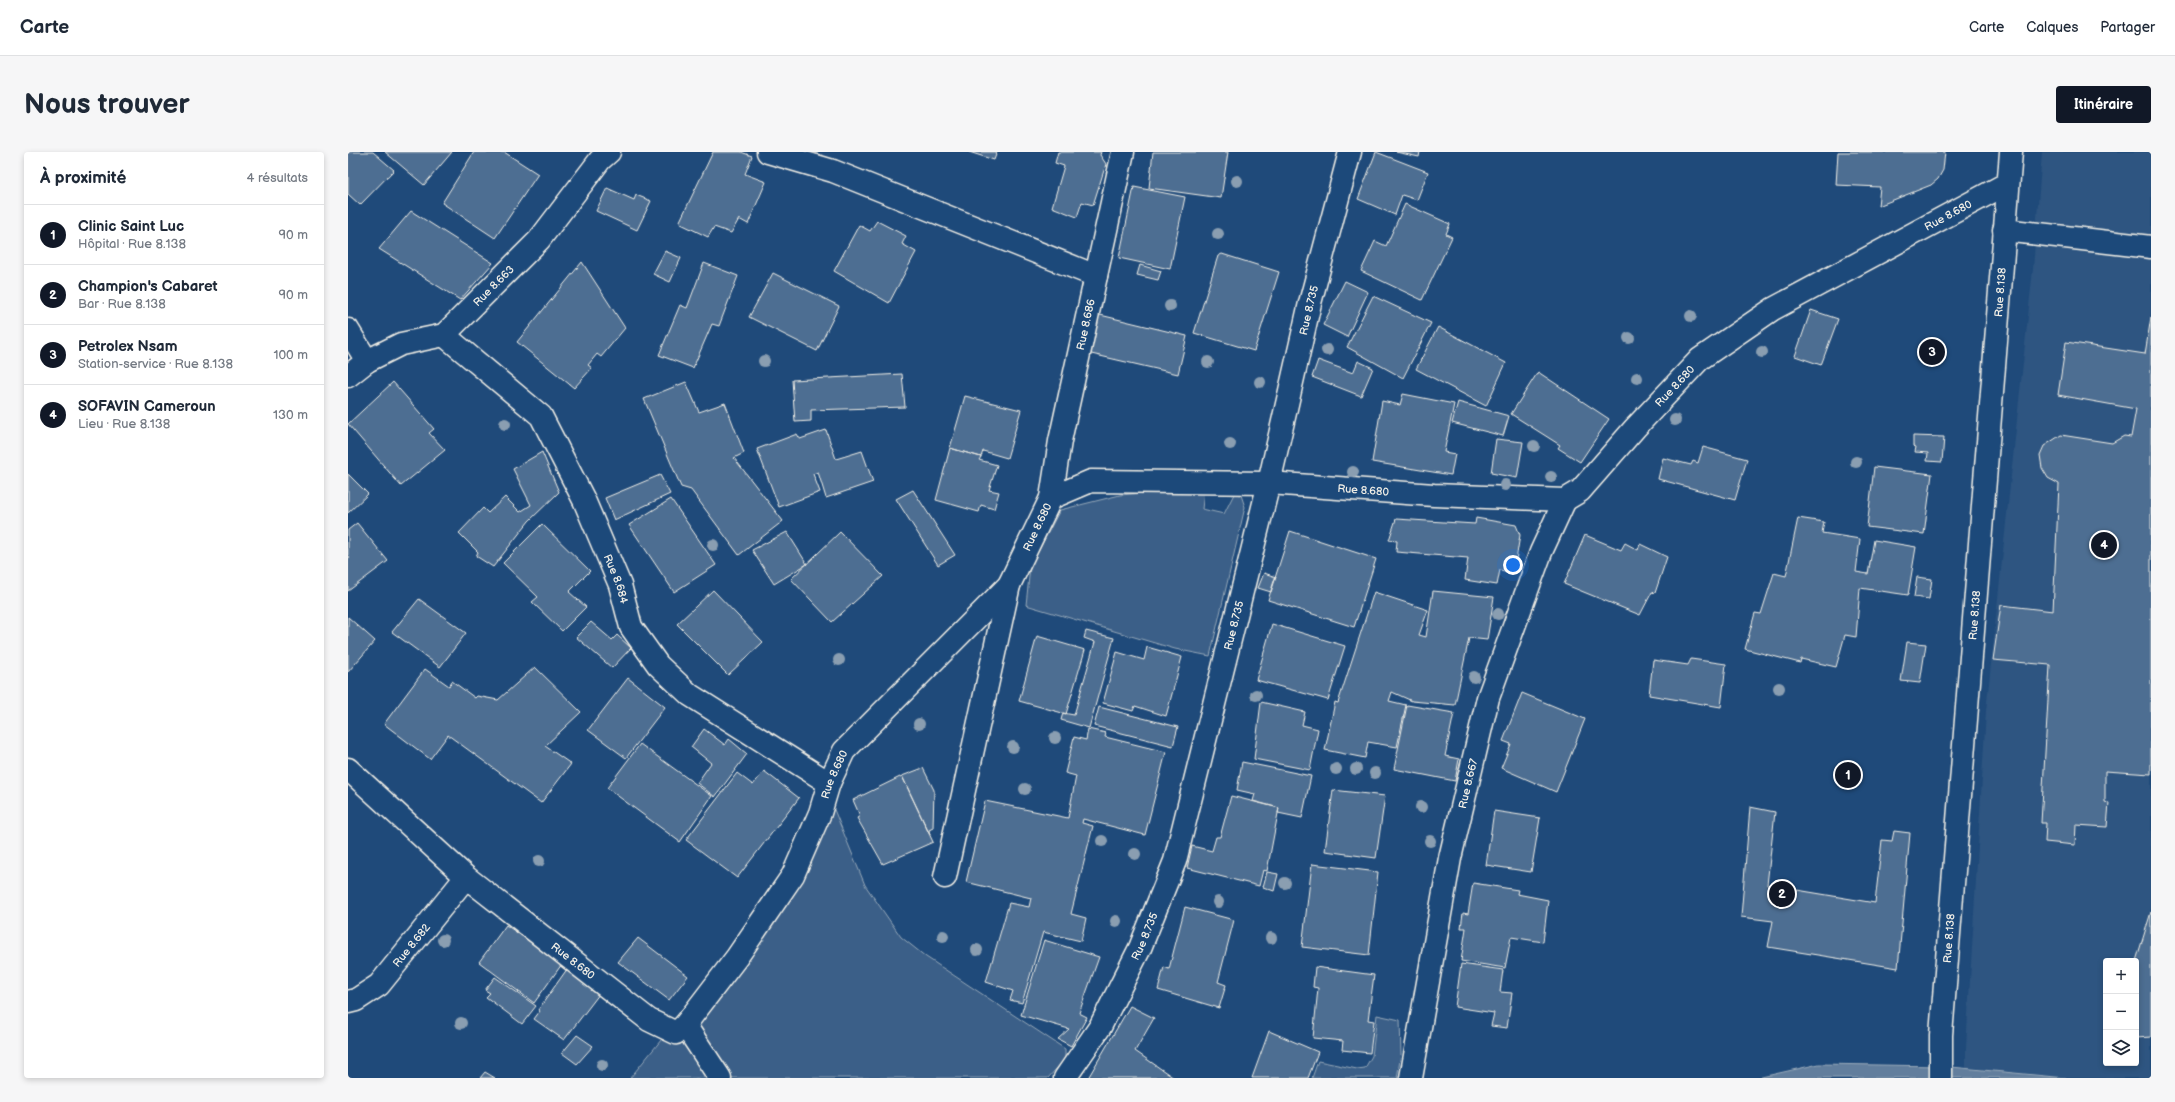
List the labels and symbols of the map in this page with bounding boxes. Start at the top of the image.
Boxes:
street label: Rue 8.680 [1922,197,1975,234]
street label: Rue 8.663 [471,263,517,309]
street label: Rue 8.138 [1992,267,2009,318]
street label: Rue 8.735 [1297,284,1321,336]
street label: Rue 8.686 [1074,298,1098,351]
pin: 3 [1919,337,1945,367]
street label: Rue 8.680 [1653,363,1698,410]
street label: Rue 8.680 [1337,482,1390,499]
street label: Rue 8.680 [1020,501,1055,553]
pin: 4 [2091,530,2117,560]
street label: Rue 8.684 [601,552,631,605]
your location [1503,555,1523,575]
street label: Rue 8.138 [1966,590,1983,641]
street label: Rue 8.735 [1222,599,1246,652]
street label: Rue 8.680 [819,748,851,800]
street label: Rue 8.667 [1456,757,1481,810]
pin: 1 [1835,760,1861,790]
pin: 2 [1769,879,1795,909]
street label: Rue 8.735 [1129,911,1161,962]
street label: Rue 8.138 [1941,913,1958,964]
street label: Rue 8.682 [390,921,433,970]
street label: Rue 8.680 [549,940,598,983]

